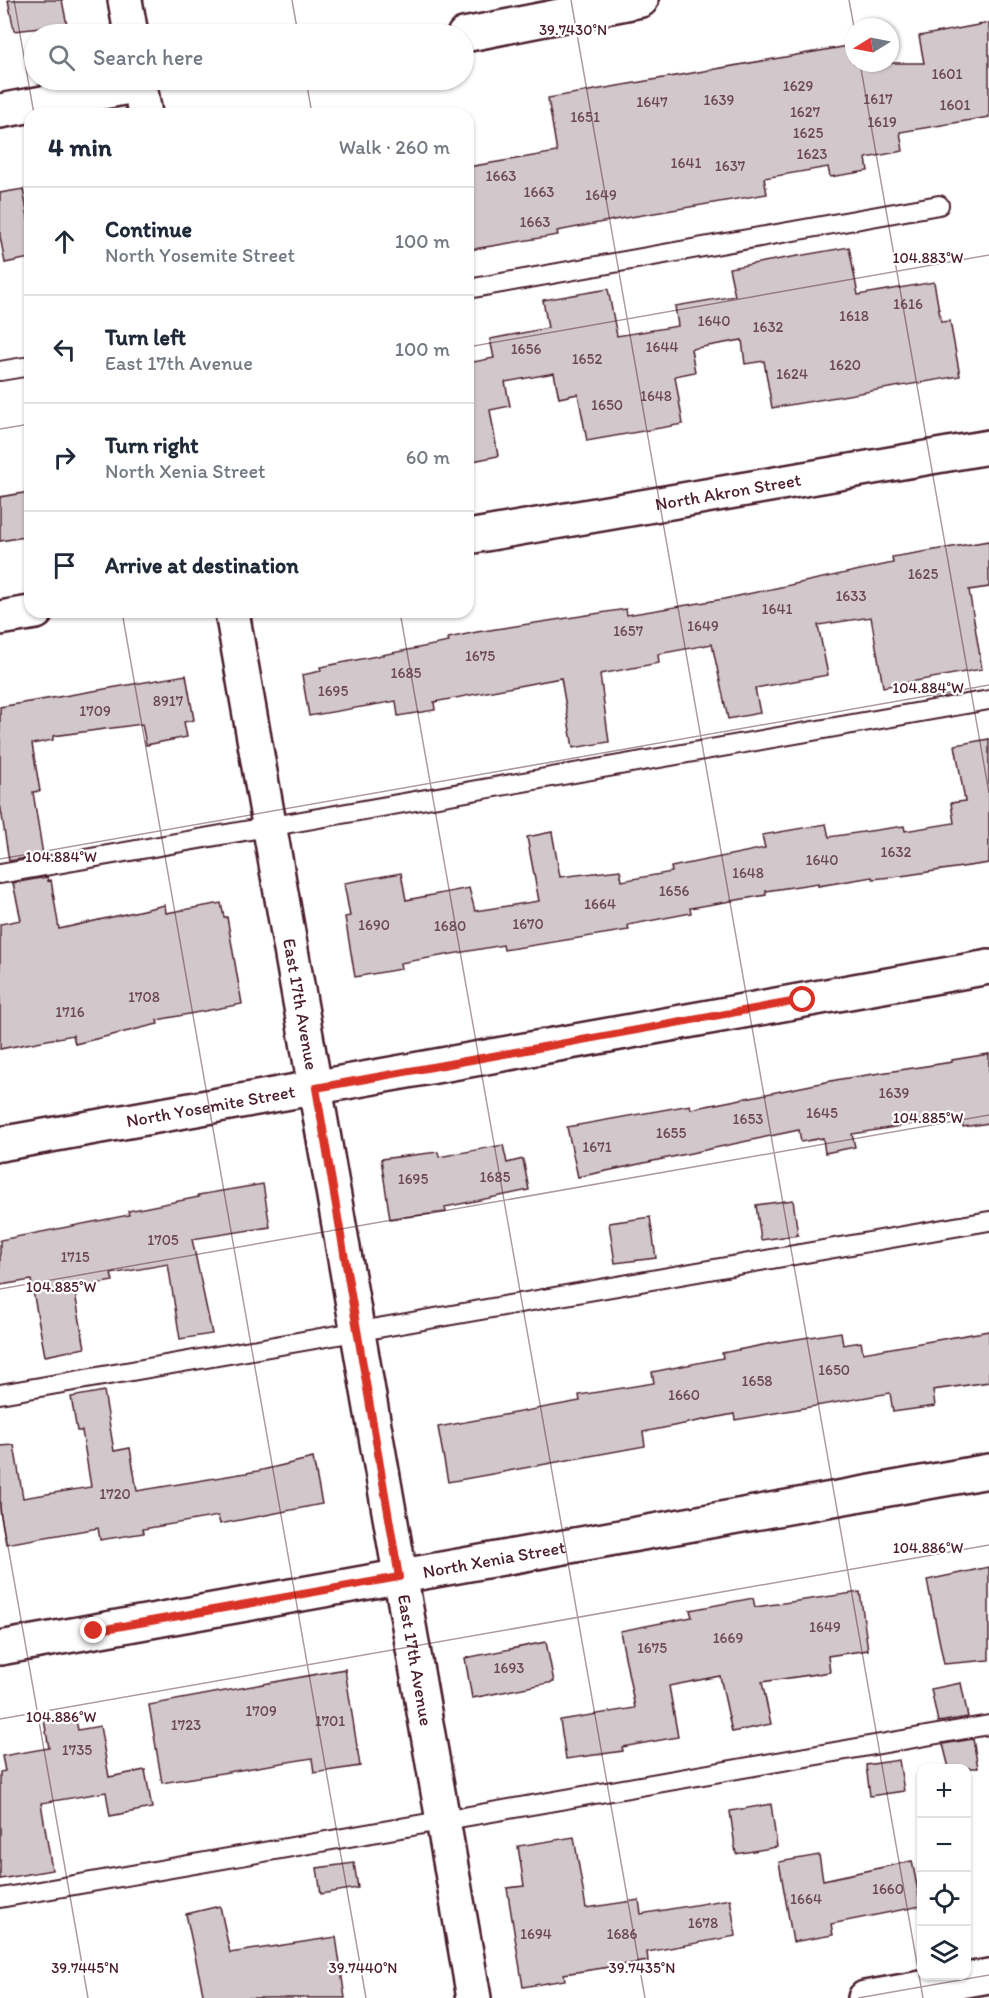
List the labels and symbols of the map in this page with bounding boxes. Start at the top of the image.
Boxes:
north arrow [845,18,899,72]
text: 39.7430°N [539,21,607,39]
house number: 1601 [931,65,963,83]
house number: 1629 [783,77,813,95]
house number: 1617 [863,90,893,108]
house number: 1639 [704,91,735,109]
house number: 1647 [636,93,668,111]
house number: 1601 [939,96,971,114]
house number: 1627 [790,103,821,121]
house number: 1651 [570,108,600,126]
house number: 1619 [867,113,897,131]
house number: 1625 [793,124,823,142]
house number: 1623 [797,145,827,163]
house number: 1641 [671,154,701,172]
house number: 1637 [715,157,746,175]
house number: 1663 [485,167,517,185]
house number: 1663 [523,183,555,201]
house number: 1649 [585,186,617,204]
house number: 1663 [519,213,551,231]
text: 104.883°W [893,249,964,267]
house number: 1616 [893,295,923,313]
house number: 1618 [839,307,869,325]
house number: 1640 [697,312,731,330]
house number: 1632 [753,318,784,336]
house number: 1644 [646,338,678,356]
house number: 1656 [511,340,541,358]
house number: 1652 [572,350,602,368]
house number: 1620 [829,356,861,374]
house number: 1624 [776,365,808,383]
house number: 1648 [640,387,672,405]
house number: 1650 [591,396,623,414]
street label: North Akron Street [653,469,803,515]
house number: 1625 [908,565,938,583]
house number: 1633 [835,587,867,605]
house number: 1641 [762,600,792,618]
house number: 1649 [687,617,719,635]
house number: 1657 [613,622,644,640]
house number: 1675 [465,647,495,665]
house number: 1685 [391,664,422,682]
text: 104.884°W [892,679,964,697]
house number: 1695 [318,682,348,700]
house number: 8917 [153,692,184,710]
house number: 1709 [79,702,111,720]
house number: 1632 [881,843,912,861]
text: 104.884°W [25,848,97,866]
house number: 1640 [805,851,839,869]
house number: 1648 [732,864,764,882]
house number: 1656 [659,882,689,900]
house number: 1664 [584,895,616,913]
house number: 1670 [512,915,544,933]
house number: 1690 [358,916,390,934]
house number: 1680 [434,917,466,935]
street label: East 17th Avenue [278,937,323,1072]
route start [789,986,815,1012]
house number: 1708 [128,988,160,1006]
house number: 1716 [55,1003,85,1021]
street label: North Yosemite Street [124,1080,297,1132]
house number: 1639 [879,1084,910,1102]
house number: 1645 [806,1104,838,1122]
text: 104.885°W [893,1109,963,1127]
house number: 1653 [733,1110,763,1128]
house number: 1655 [656,1124,686,1142]
house number: 1671 [582,1138,612,1156]
house number: 1685 [480,1168,511,1186]
house number: 1695 [398,1170,428,1188]
house number: 1705 [147,1231,179,1249]
house number: 1715 [60,1248,90,1266]
text: 104.885°W [26,1278,96,1296]
house number: 1650 [818,1361,850,1379]
house number: 1658 [742,1372,773,1390]
house number: 1660 [668,1386,700,1404]
house number: 1720 [99,1485,131,1503]
street label: North Xenia Street [421,1536,568,1583]
text: 104.886°W [893,1539,963,1557]
street label: East 17th Avenue [393,1593,437,1728]
route end [80,1617,106,1643]
house number: 1649 [809,1618,841,1636]
house number: 1669 [713,1629,743,1647]
house number: 1675 [637,1639,667,1657]
house number: 1693 [494,1659,524,1677]
house number: 1709 [245,1702,277,1720]
text: 104.886°W [26,1708,96,1726]
house number: 1701 [315,1712,345,1730]
house number: 1723 [171,1716,201,1734]
house number: 1735 [62,1741,92,1759]
house number: 1660 [872,1880,904,1898]
house number: 1664 [790,1890,822,1908]
house number: 1678 [688,1914,718,1932]
house number: 1694 [520,1925,552,1943]
house number: 1686 [606,1925,638,1943]
text: 39.7445°N [51,1959,119,1977]
text: 39.7440°N [329,1959,397,1977]
text: 39.7435°N [609,1959,675,1977]

